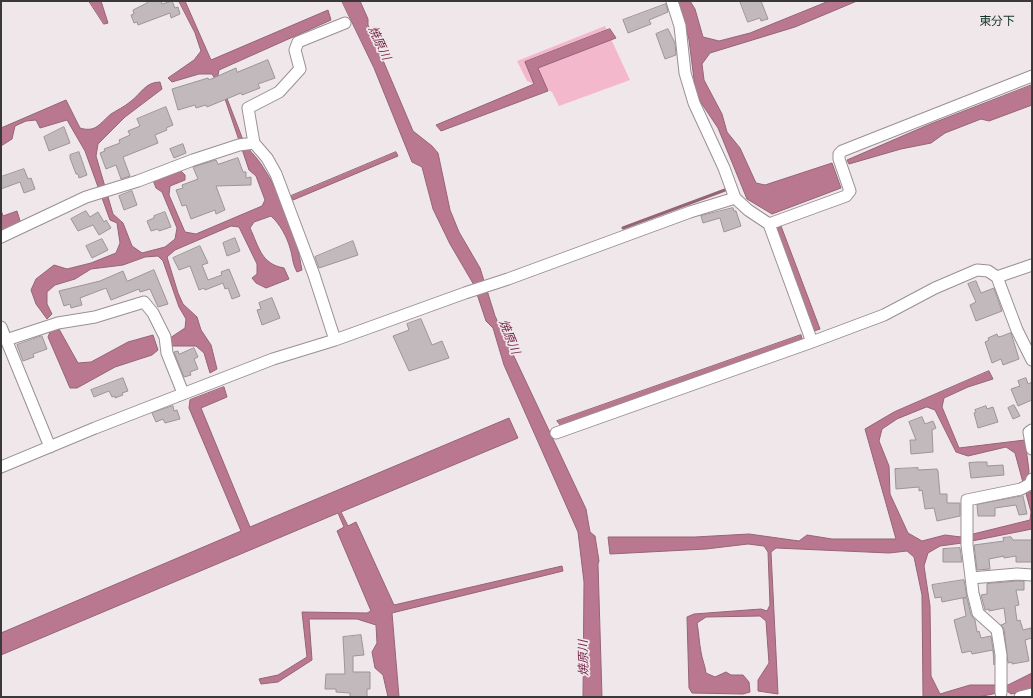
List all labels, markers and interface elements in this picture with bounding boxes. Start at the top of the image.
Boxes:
district label: 東分下 [979,15,1015,29]
water label: 焼原川 [365,24,393,62]
water label: 焼原川 [496,318,522,356]
water label: 焼原川 [576,640,592,676]

